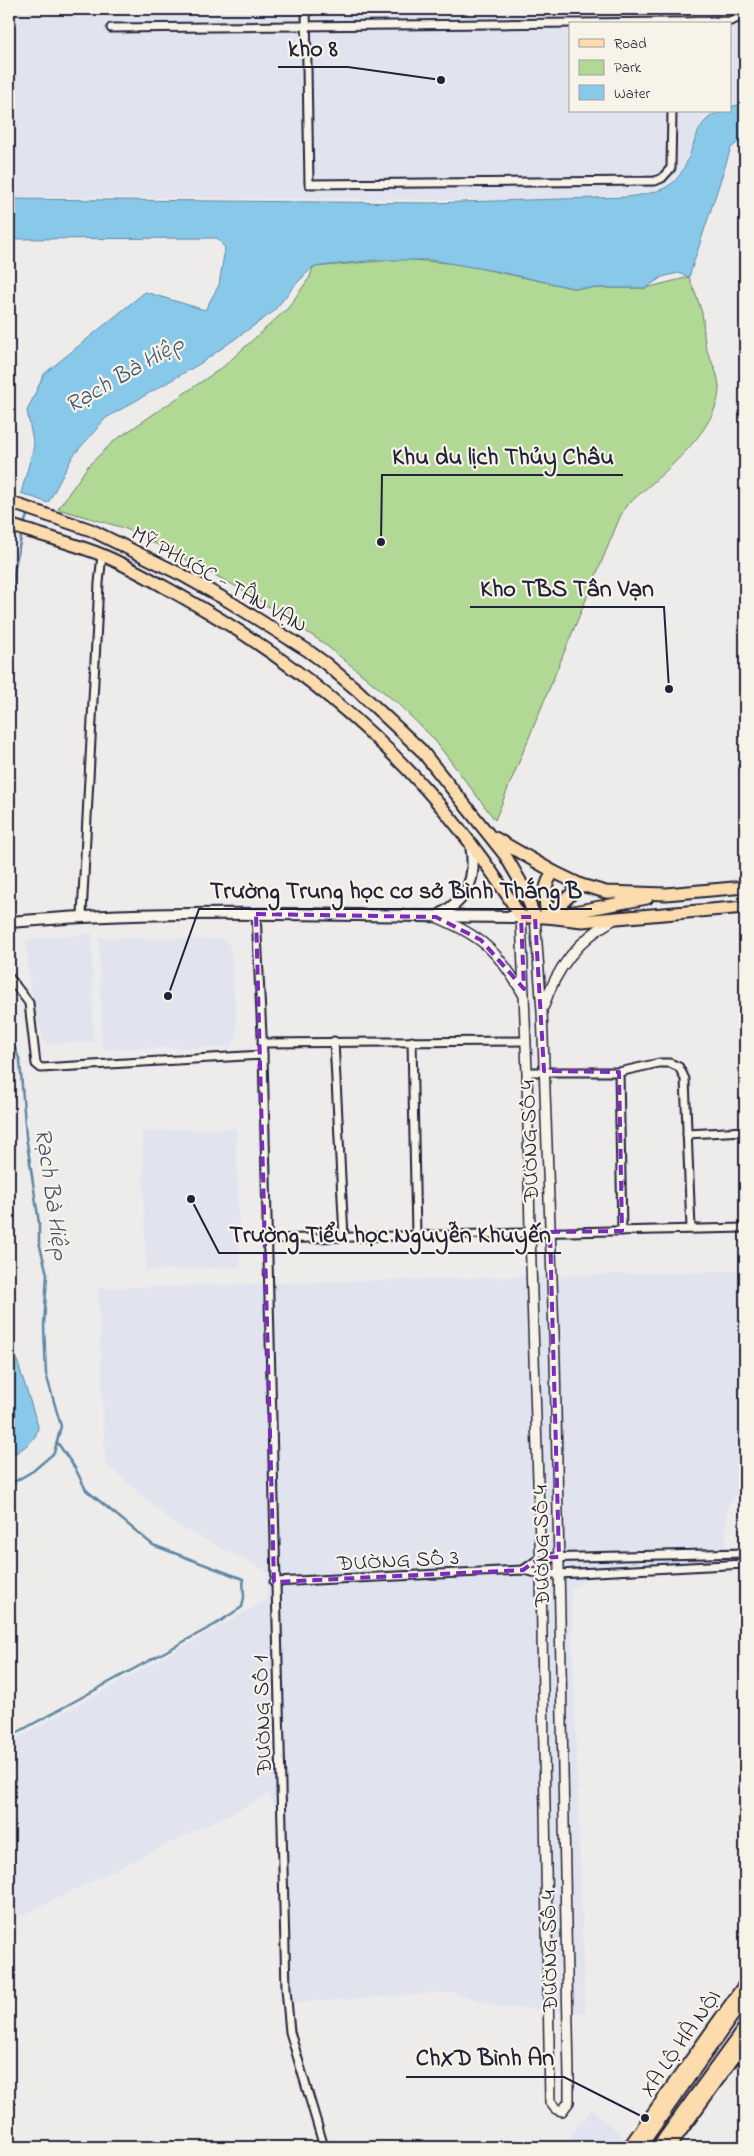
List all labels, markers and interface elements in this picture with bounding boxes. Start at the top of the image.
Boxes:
legend [569,22,732,112]
callout: kho 8 [278,28,348,67]
text: kho 8 [288,33,338,68]
text: Road [614,33,647,55]
text: Park [614,57,642,79]
text: Water [614,83,650,105]
water label: Rạch Bà Hiệp [59,326,192,423]
callout: Khu du lịch Thủy Châu [382,436,623,475]
text: Khu du lịch Thủy Châu [392,441,614,477]
street label: MỸ PHƯỚC - TÂN VẠN [125,518,313,642]
callout: Kho TBS Tân Vạn [470,568,664,607]
text: Kho TBS Tân Vạn [480,573,654,608]
callout: Trường Trung học cơ sở Bình Thắng B [199,870,592,909]
text: Trường Trung học cơ sở Bình Thắng B [210,875,582,911]
street label: ĐƯỜNG SỐ 4 [513,1079,549,1203]
water label: Rạch Bà Hiệp [24,1126,77,1263]
callout: Trường Tiểu học Nguyễn Khuyến [219,1214,561,1253]
text: Trường Tiểu học Nguyễn Khuyến [229,1219,551,1255]
street label: ĐƯỜNG SỐ 4 [526,1485,560,1608]
street label: ĐƯỜNG SỐ 3 [335,1543,460,1581]
street label: ĐƯỜNG SỐ 1 [246,1655,282,1776]
street label: ĐƯỜNG SỐ 4 [534,1890,568,2013]
street label: XA LỘ HÀ NỘI [633,1984,730,2104]
callout: ChXD Bình An [406,2038,564,2077]
text: ChXD Bình An [416,2042,554,2077]

